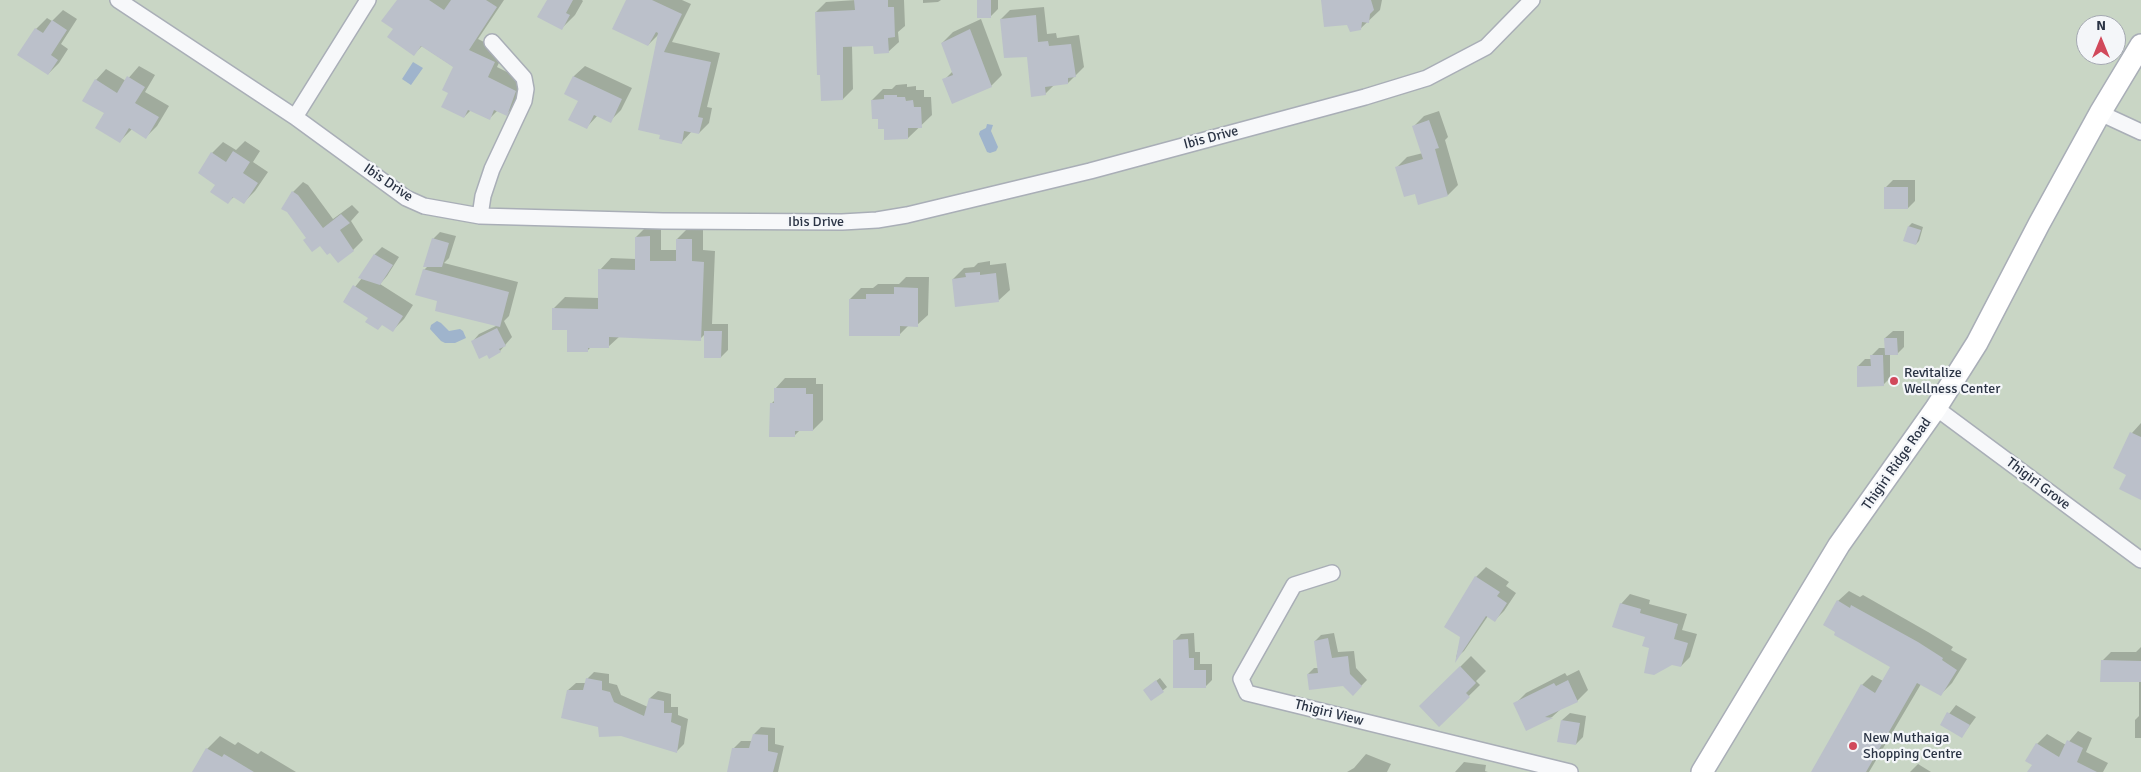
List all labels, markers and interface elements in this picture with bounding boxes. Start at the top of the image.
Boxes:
north arrow [2076,15,2126,65]
text: N [2096,17,2106,34]
street label: Ibis Drive [1182,123,1240,153]
street label: Ibis Drive [360,160,416,206]
street label: Ibis Drive [788,214,844,230]
place label: Revitalize Wellness Center [1904,365,2000,398]
marker: Revitalize Wellness Center [1888,375,1900,387]
street label: Thigiri Ridge Road [1859,415,1935,513]
street label: Thigiri Grove [2003,454,2073,514]
street label: Thigiri View [1293,696,1365,730]
place label: New Muthaiga Shopping Centre [1863,730,1962,762]
marker: New Muthaiga Shopping Centre [1847,740,1859,752]

